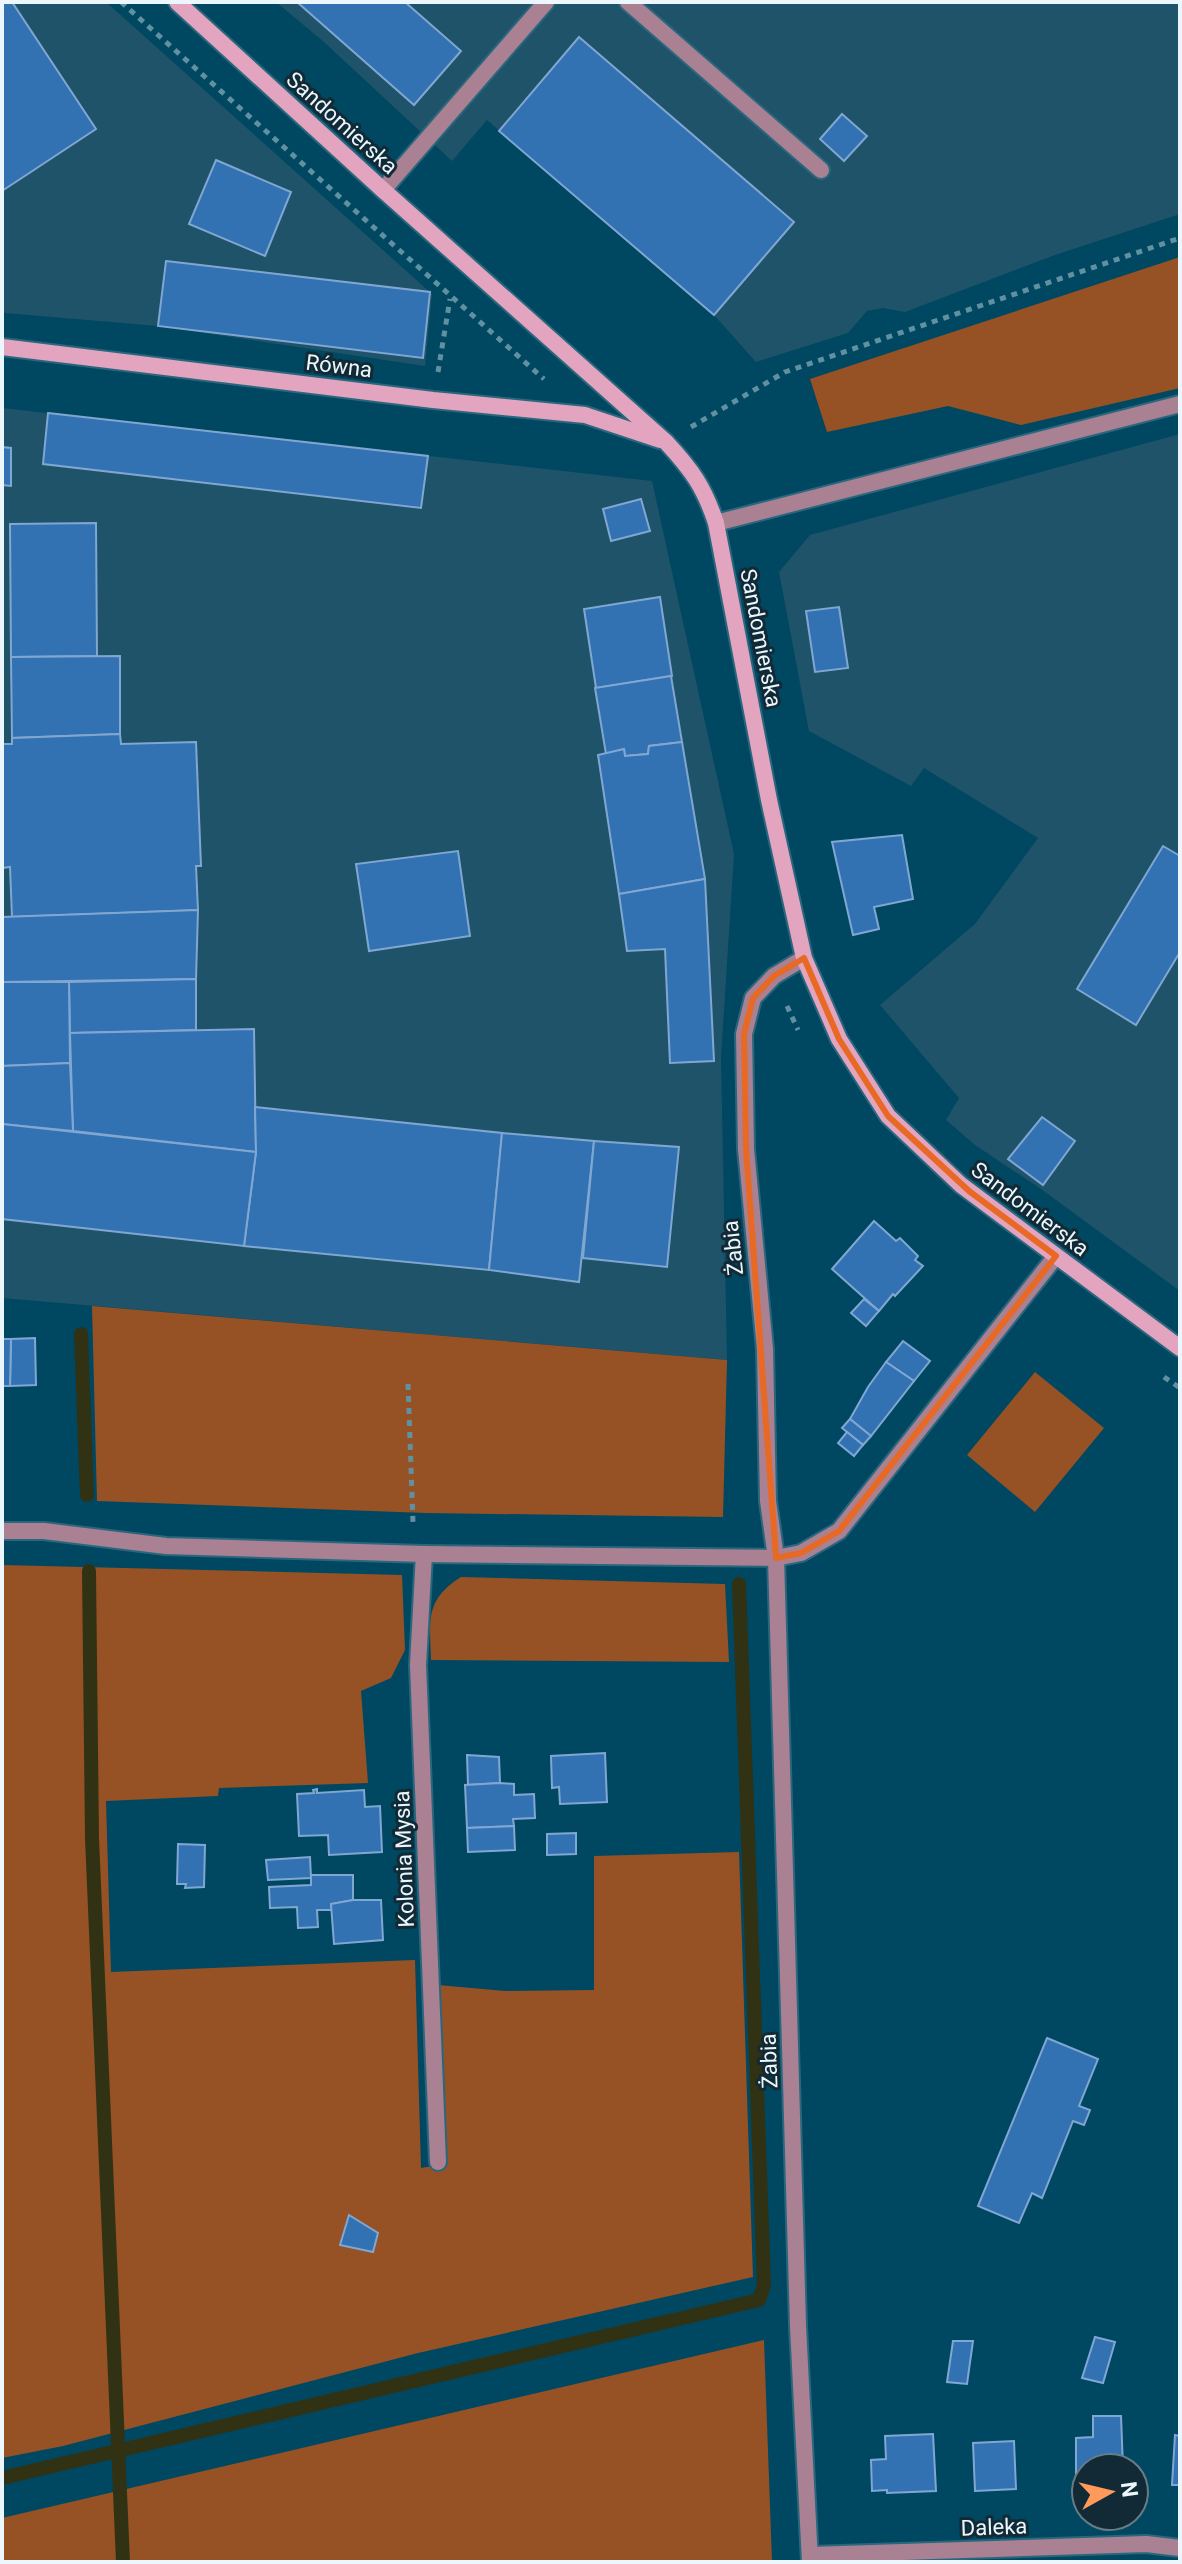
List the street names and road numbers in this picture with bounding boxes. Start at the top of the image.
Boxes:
street label: Sandomierska [281,67,403,179]
street label: Równa [304,350,374,382]
street label: Sandomierska [735,567,787,709]
street label: Sandomierska [966,1157,1094,1261]
street label: Żabia [718,1219,748,1277]
street label: Kolonia Mysia [389,1790,419,1928]
street label: Żabia [756,2033,782,2089]
street label: Daleka [960,2513,1028,2541]

